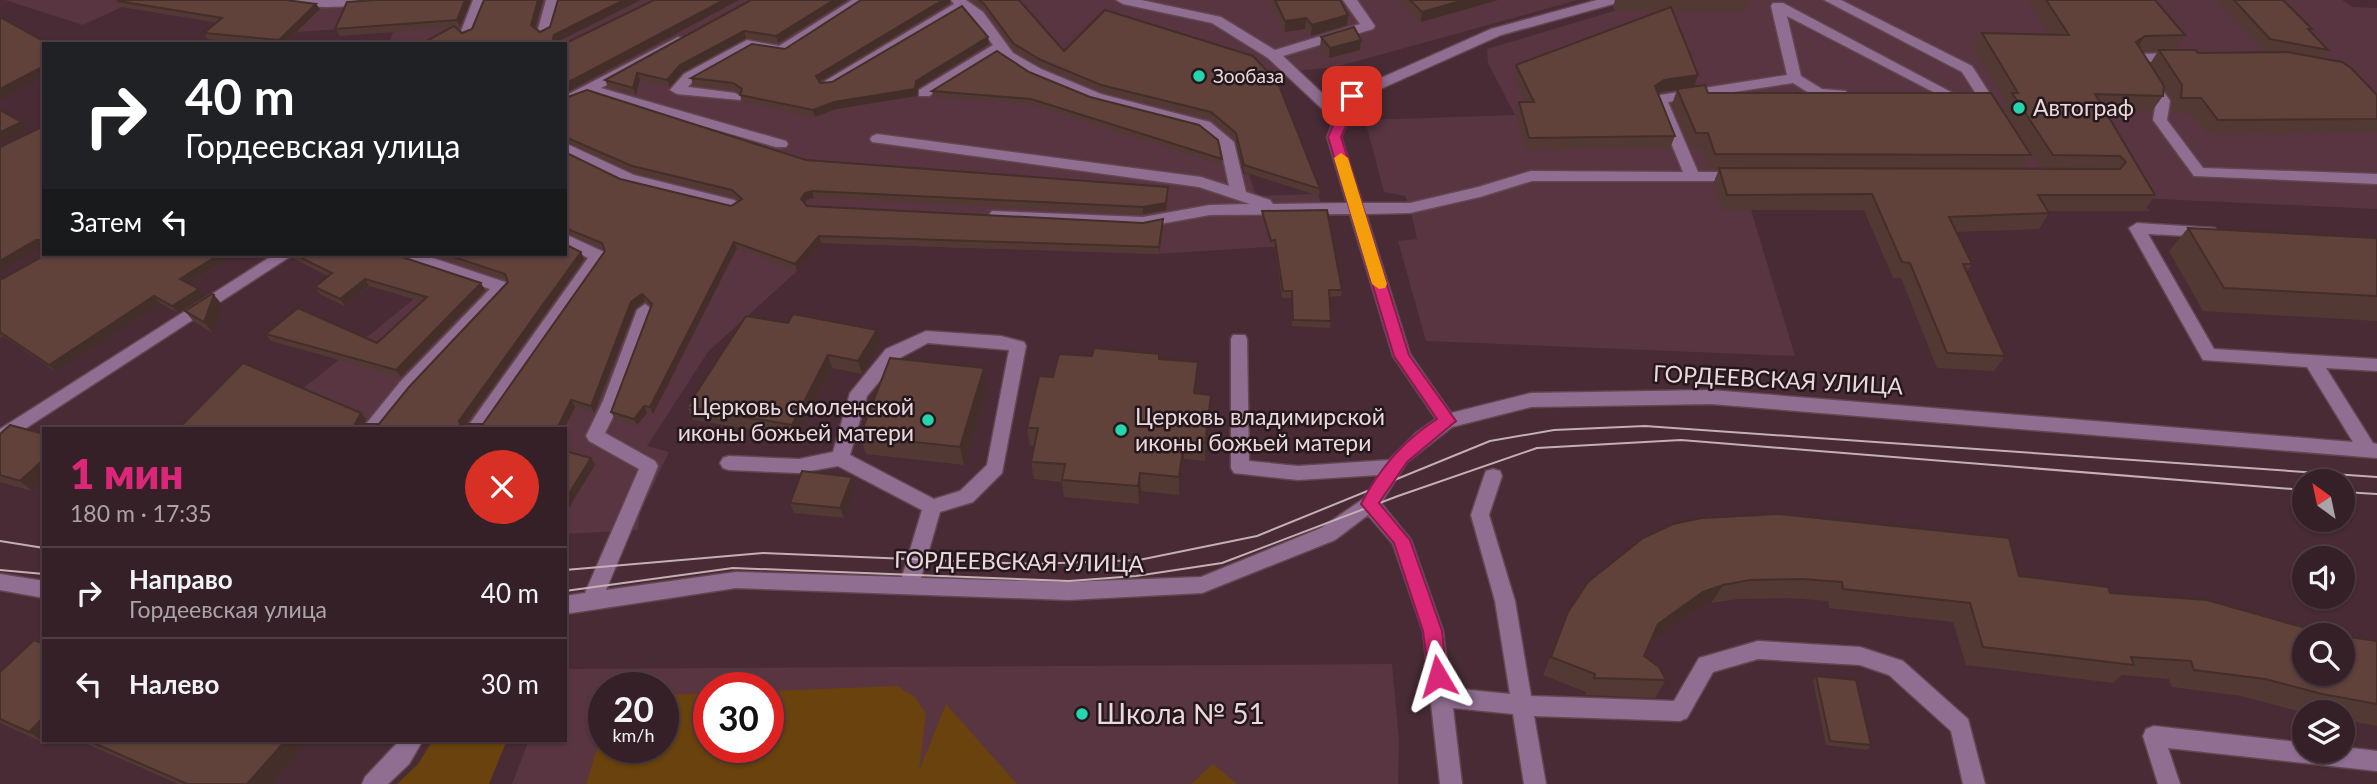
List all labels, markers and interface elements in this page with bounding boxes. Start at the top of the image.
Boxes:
place label: Зообаза [1213,64,1284,87]
pin [1322,66,1382,126]
text: 40 m [185,67,295,125]
marker: Зообаза [1191,68,1207,84]
icon: right [70,70,161,161]
icon: arrive [1333,77,1371,115]
place label: Автограф [2033,93,2134,121]
marker: Автограф [2011,100,2027,116]
text: Гордеевская улица [185,126,460,165]
icon: left [156,203,194,241]
text: Затем [70,206,142,238]
street label: ГОРДЕЕВСКАЯ УЛИЦА [1653,358,1904,400]
place label: Церковь смоленской иконы божьей матери [678,392,914,446]
place label: Церковь владимирской иконы божьей матери [1135,402,1385,456]
marker: Церковь смоленской иконы божьей матери [920,412,936,428]
marker: Церковь владимирской иконы божьей матери [1113,422,1129,438]
text: 1 мин [70,448,184,498]
button: close [465,450,539,524]
north arrow [2292,469,2356,532]
map controls [2292,469,2355,763]
text: 180 m · 17:35 [70,499,212,527]
street label: ГОРДЕЕВСКАЯ УЛИЦА [894,545,1145,577]
button: sound [2292,546,2355,609]
text: Направо [129,563,233,595]
icon: right [70,574,108,612]
text: 40 m [481,577,539,609]
text: Гордеевская улица [129,595,327,623]
button: search [2292,623,2355,686]
position arrow [1401,639,1475,713]
icon: left [70,665,108,703]
text: Налево [129,668,219,700]
text: 30 m [481,668,539,700]
speed limit sign: 30 [693,672,784,763]
text: 20 [613,687,654,729]
place label: Школа № 51 [1096,696,1265,730]
button: layers [2292,700,2355,763]
marker: Школа № 51 [1074,706,1090,722]
text: km/h [612,724,655,746]

